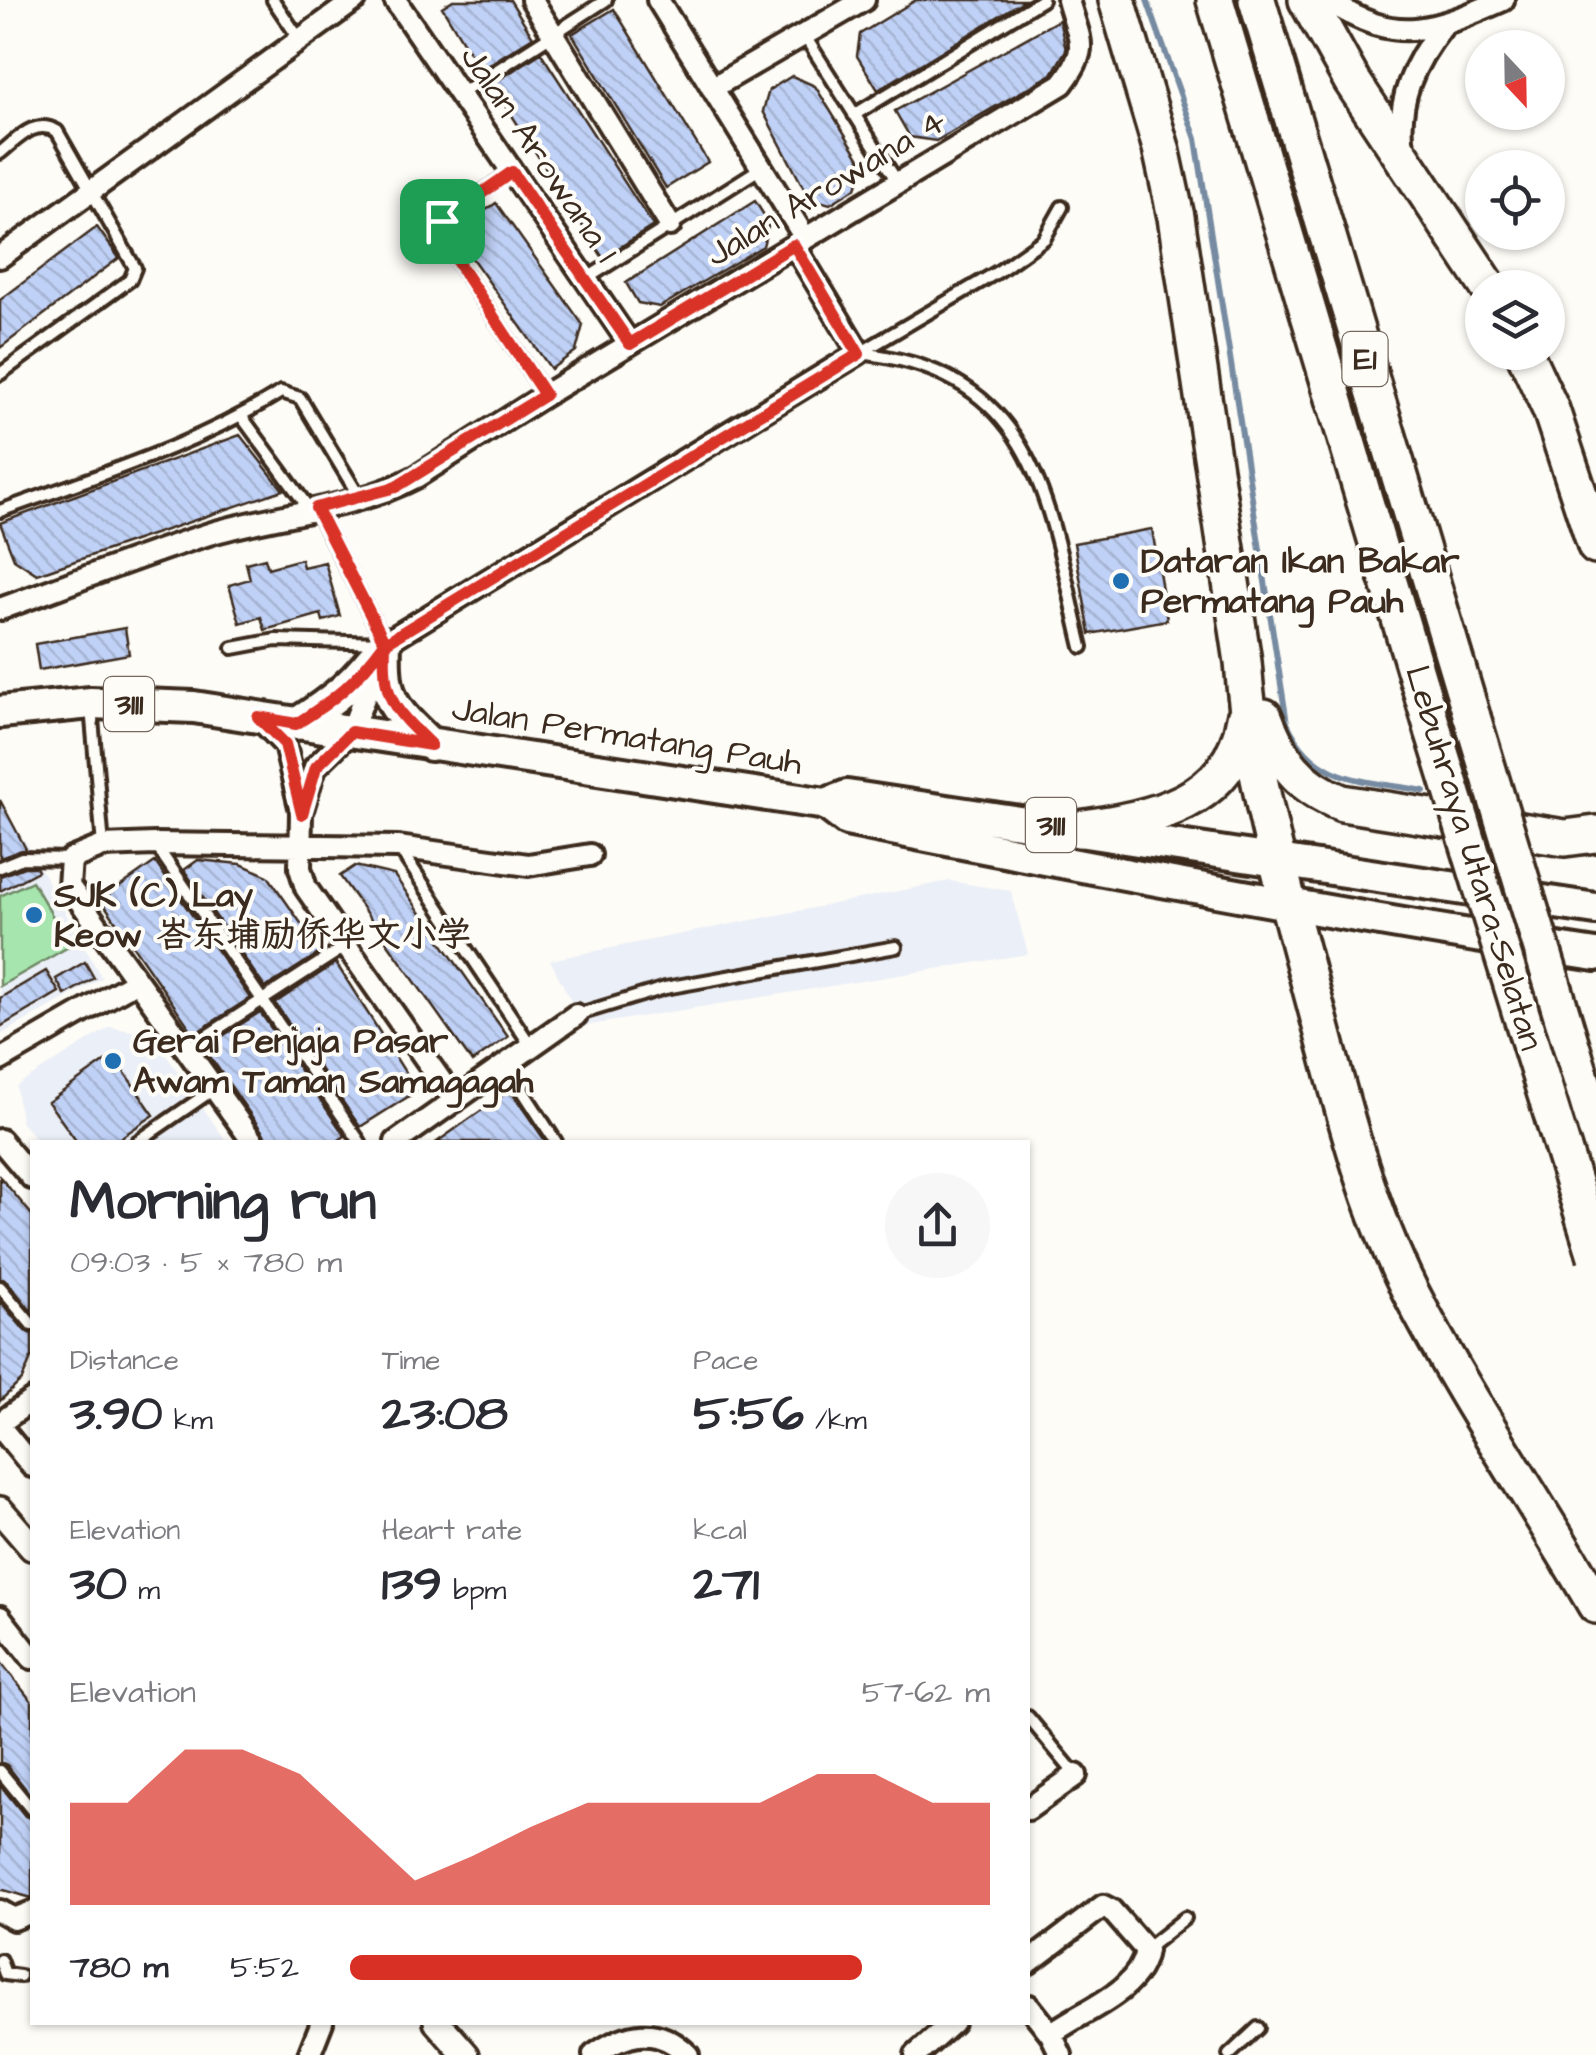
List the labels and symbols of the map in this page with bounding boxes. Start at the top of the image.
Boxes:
north arrow [1465,30,1565,130]
street label: Jalan Arowana 1 [448,36,630,272]
street label: Jalan Arowana 4 [697,97,955,279]
pin [400,179,485,264]
road number: E1 [1342,332,1388,386]
place label: Dataran Ikan Bakar Permatang Pauh [1141,537,1460,628]
marker: Dataran Ikan Bakar Permatang Pauh [1110,570,1132,592]
street label: Lebuhraya Utara–Selatan [1391,660,1556,1057]
road number: 3111 [104,677,154,731]
street label: Jalan Permatang Pauh [448,684,805,790]
road number: 3111 [1026,798,1076,852]
place label: SJK (C) Lay Keow 峇东埔励侨华文小学 [53,871,471,960]
marker: SJK (C) Lay Keow 峇东埔励侨华文小学 [23,904,45,926]
place label: Gerai Penjaja Pasar Awam Taman Samagagah [133,1017,534,1108]
marker: Gerai Penjaja Pasar Awam Taman Samagagah [102,1050,124,1072]

